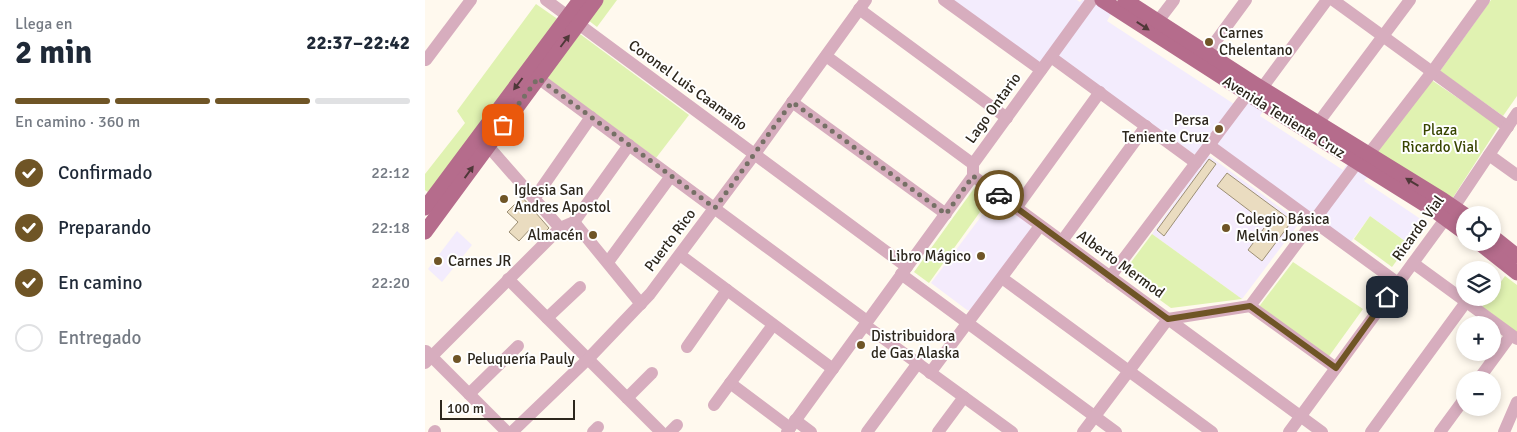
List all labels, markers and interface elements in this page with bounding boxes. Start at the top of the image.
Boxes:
text: Llega en [15,14,73,34]
one-way arrow [1136,22,1150,31]
place label: Carnes Chelentano [1219,24,1293,59]
text: 22:37–22:42 [306,31,410,55]
text: 2 min [15,33,92,72]
one-way arrow [560,35,571,48]
street label: Coronel Luis Caamaño [625,36,751,134]
marker: Carnes Chelentano [1203,36,1215,48]
street label: Lago Ontario [961,69,1025,147]
street label: Avenida Teniente Cruz [1219,72,1349,162]
one-way arrow [513,77,523,91]
pin [482,104,524,146]
icon: bag [489,111,517,139]
place label: Persa Teniente Cruz [1122,111,1209,146]
text: En camino · 360 m [15,112,140,132]
park label: Plaza Ricardo Vial [1402,121,1478,156]
marker: Persa Teniente Cruz [1213,123,1225,135]
icon: check [15,159,43,187]
text: Confirmado [58,161,152,185]
text: 22:12 [371,163,410,183]
one-way arrow [463,166,474,179]
courier [974,170,1024,220]
one-way arrow [1406,177,1419,186]
place label: Iglesia San Andres Apostol [514,181,611,216]
icon: car [985,181,1013,209]
street label: Ricardo Vial [1388,192,1448,264]
marker: Iglesia San Andres Apostol [498,193,510,205]
street label: Puerto Rico [641,205,700,275]
map controls [1456,206,1501,416]
button: locate [1456,206,1501,251]
place label: Colegio Básica Melvin Jones [1236,210,1330,245]
icon: check [15,214,43,242]
text: Preparando [58,216,151,240]
text: 22:18 [371,218,410,238]
marker: Colegio Básica Melvin Jones [1220,222,1232,234]
place label: Almacén [527,226,583,244]
street label: Alberto Mermod [1074,226,1168,302]
marker: Almacén [587,229,599,241]
place label: Libro Mágico [889,247,971,265]
marker: Libro Mágico [975,250,987,262]
place label: Carnes JR [448,252,511,270]
marker: Carnes JR [432,255,444,267]
button: layers [1456,261,1501,306]
icon: check [15,269,43,297]
text: En camino [58,271,142,295]
text: 22:20 [371,273,410,293]
pin [1366,276,1408,318]
icon: home [1373,283,1401,311]
button: + [1456,316,1501,361]
text: Entregado [58,326,141,350]
place label: Distribuidora de Gas Alaska [871,327,960,362]
marker: Distribuidora de Gas Alaska [855,339,867,351]
place label: Peluquería Pauly [467,350,575,368]
marker: Peluquería Pauly [451,353,463,365]
button: − [1456,371,1501,416]
scale bar [440,397,575,420]
text: 100 m [447,400,484,417]

